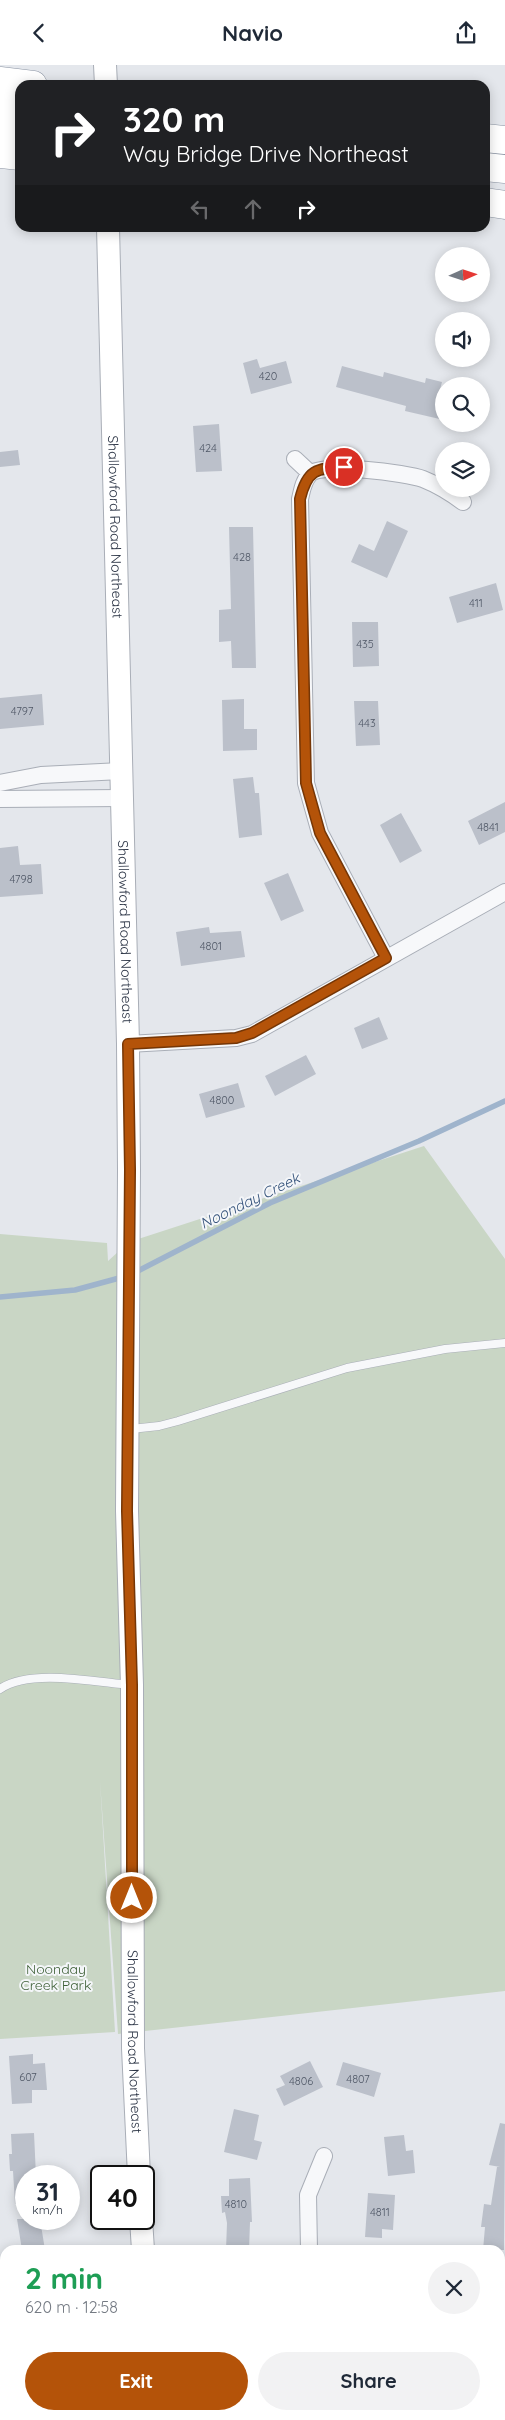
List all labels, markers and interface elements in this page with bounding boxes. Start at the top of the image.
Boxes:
icon: back [25,19,53,47]
text: Navio [222,19,283,47]
icon: share [452,19,480,47]
text: 320 m [123,97,225,141]
icon: right [40,100,105,165]
text: Way Bridge Drive Northeast [123,140,409,168]
icon: left [186,195,214,223]
icon: ahead [239,195,267,223]
icon: right [292,195,320,223]
north arrow [435,247,490,303]
map controls [435,247,490,497]
button: sound [435,312,490,367]
house number: 420 [259,369,277,383]
button: search [435,377,490,432]
street label: Shallowford Road Northeast [104,435,127,619]
house number: 424 [199,441,217,455]
button: layers [435,442,490,497]
pin [323,446,365,488]
icon: arrive [330,453,358,481]
house number: 428 [233,550,251,564]
house number: 411 [469,596,483,610]
house number: 435 [356,637,374,651]
house number: 4797 [11,704,34,718]
house number: 443 [358,716,376,730]
house number: 4841 [477,820,499,834]
street label: Shallowford Road Northeast [114,840,136,1024]
house number: 4798 [9,872,33,886]
house number: 4801 [200,939,222,953]
house number: 4800 [210,1093,234,1107]
water label: Noonday Creek [197,1167,305,1233]
position arrow [105,1871,157,1923]
street label: Shallowford Road Northeast [124,1950,146,2134]
park label: Noonday Creek Park [21,1960,92,1994]
house number: 607 [19,2070,37,2084]
house number: 4807 [346,2072,370,2086]
house number: 4806 [289,2074,313,2088]
speed limit sign: 40 [90,2165,155,2230]
text: 31 [36,2176,59,2207]
house number: 4810 [225,2197,247,2211]
text: km/h [32,2202,63,2217]
house number: 4811 [370,2205,390,2219]
text: 2 min [25,2259,103,2297]
button: close [428,2262,480,2314]
text: 620 m · 12:58 [25,2297,118,2317]
button: Exit [25,2352,248,2410]
button: Share [258,2352,480,2410]

